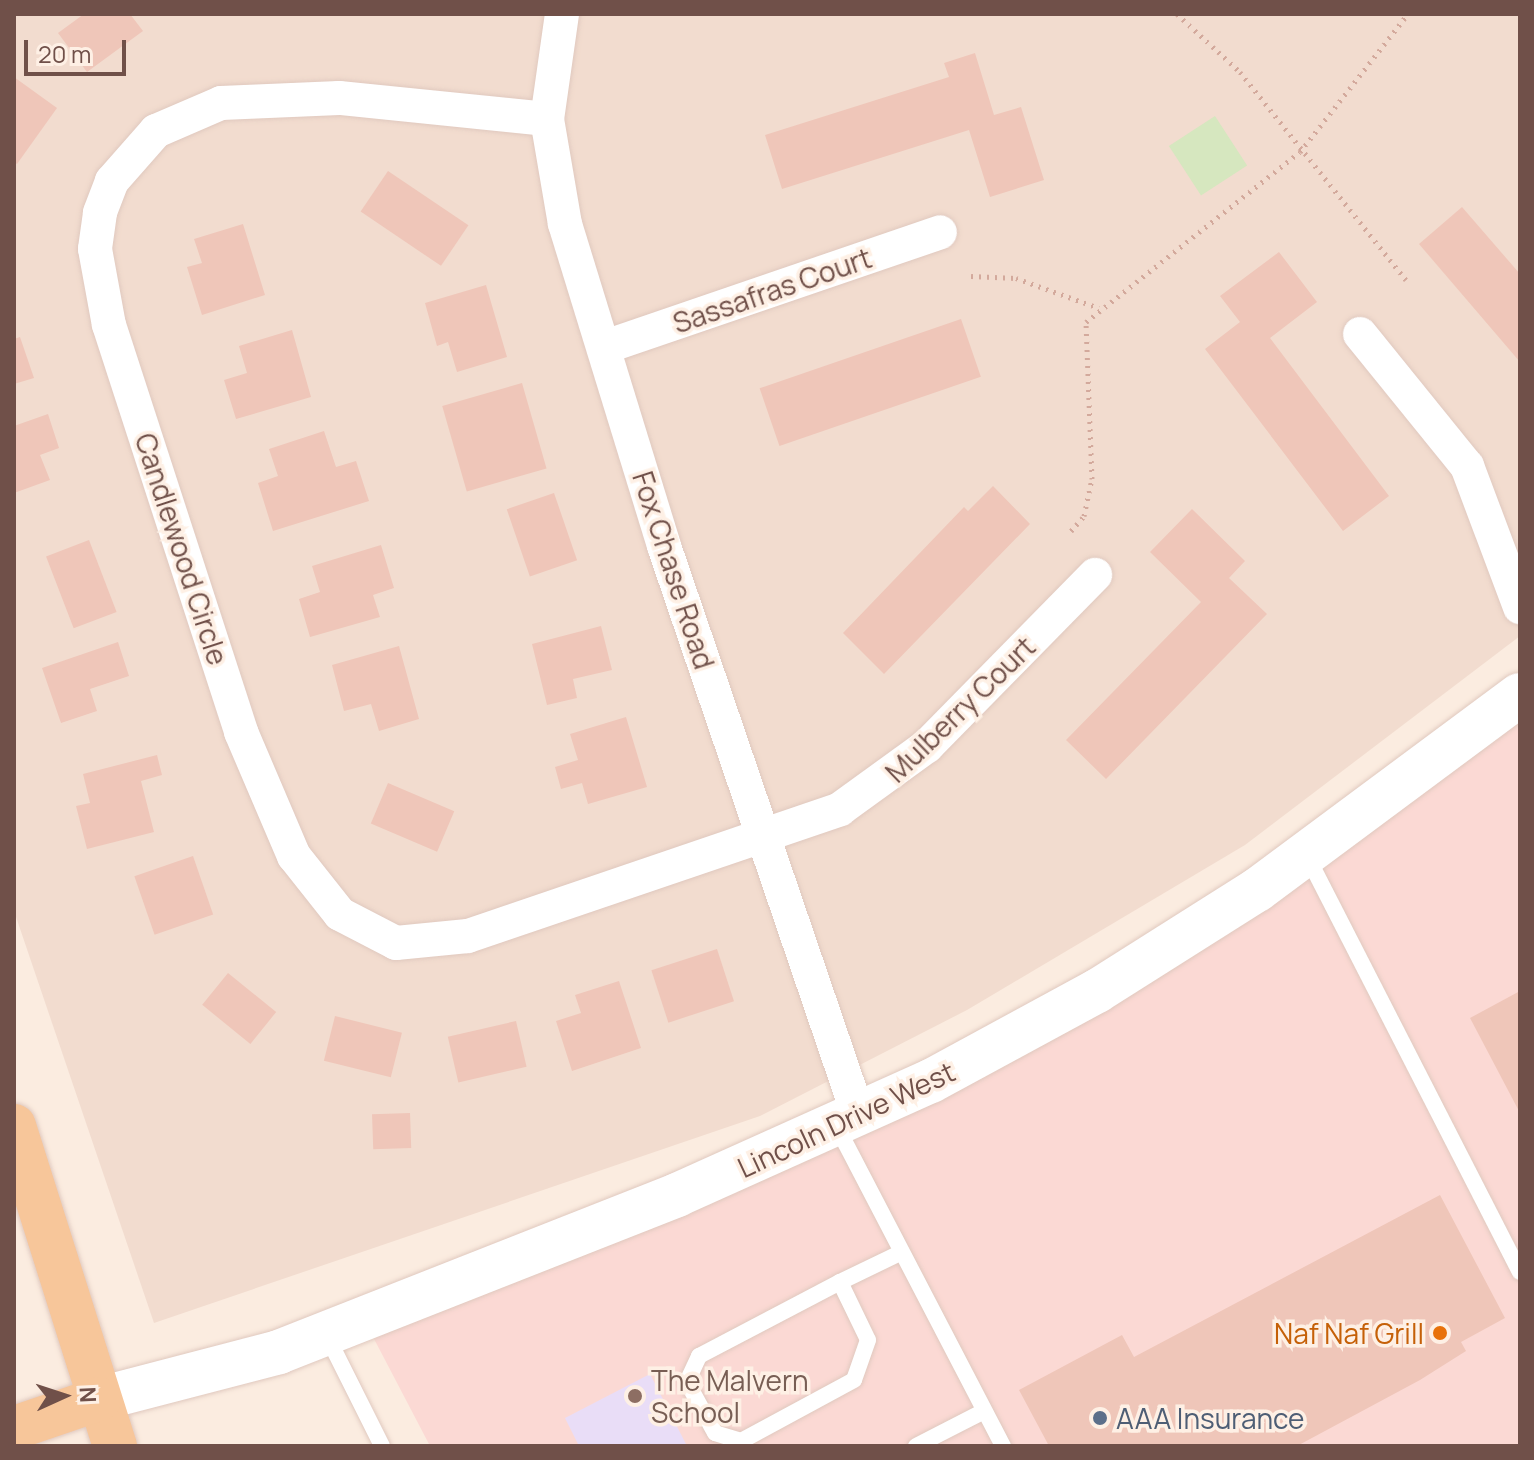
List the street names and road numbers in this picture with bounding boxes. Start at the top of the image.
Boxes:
street label: Sassafras Court [668,240,876,340]
street label: Candlewood Circle [129,429,235,669]
street label: Fox Chase Road [626,467,722,673]
street label: Mulberry Court [878,629,1042,789]
street label: Lincoln Drive West [732,1054,960,1184]

